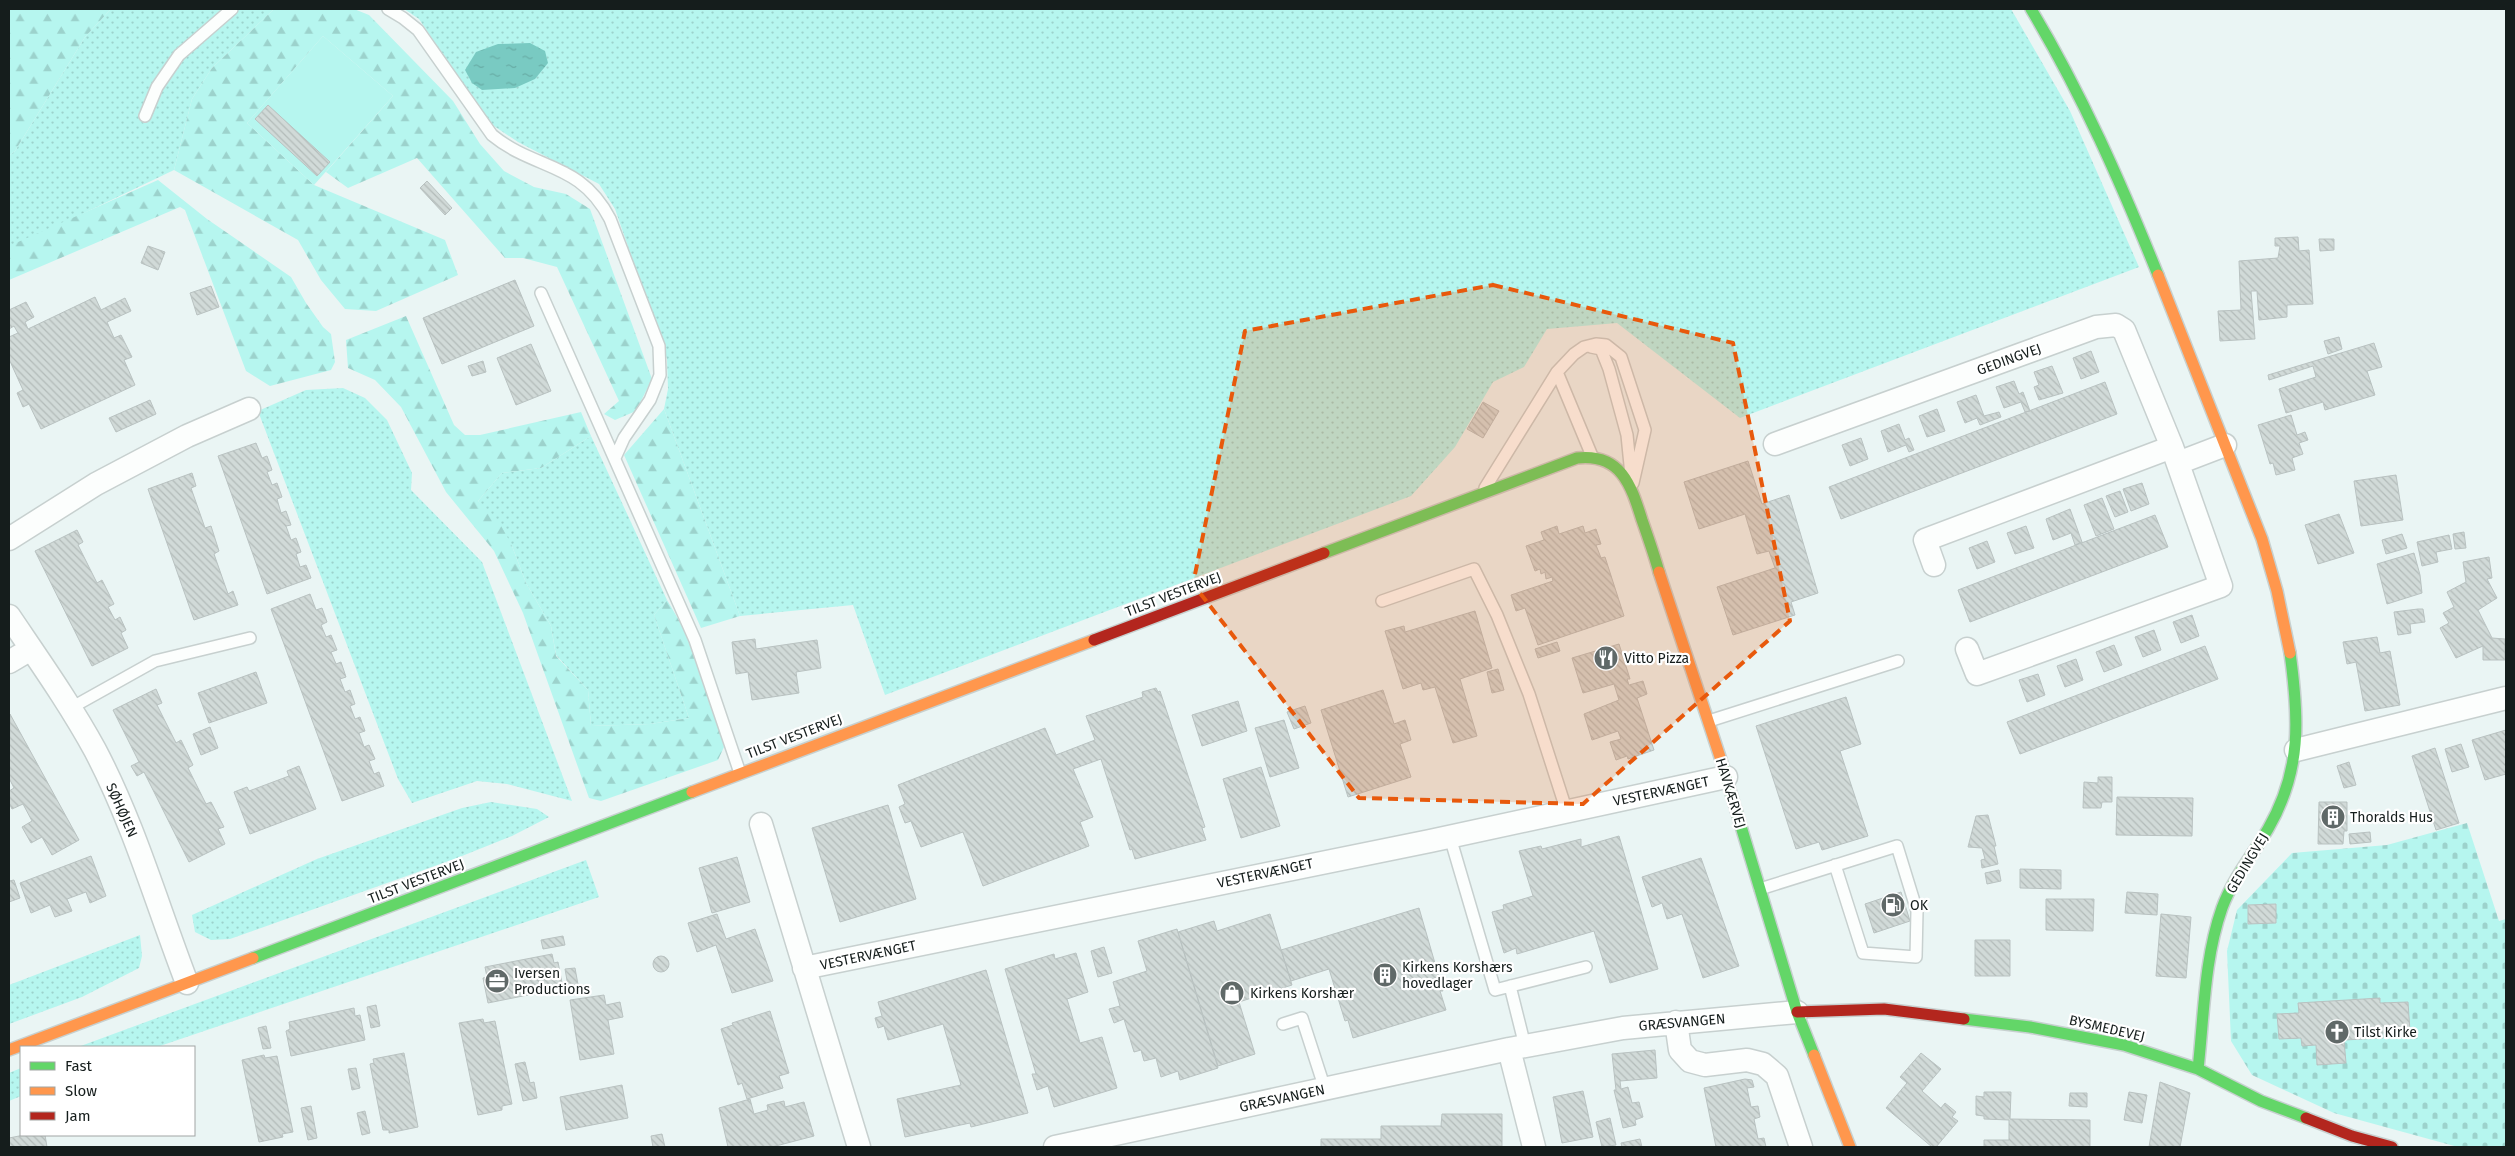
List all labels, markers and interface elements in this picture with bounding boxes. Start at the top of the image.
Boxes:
street label: GEDINGVEJ [1975,340,2044,379]
street label: TILST VESTERVEJ [1123,568,1224,621]
restaurant icon: Vitto Pizza [1593,645,1619,671]
place label: Vitto Pizza [1624,650,1689,667]
street label: TILST VESTERVEJ [744,710,845,763]
street label: HAVKÆRVEJ [1712,756,1749,830]
street label: VESTERVÆNGET [1612,773,1711,810]
street label: SØHØJEN [102,780,141,840]
building icon: Thoralds Hus [2320,804,2346,830]
place label: Thoralds Hus [2350,809,2433,826]
street label: GEDINGVEJ [2223,830,2272,896]
street label: TILST VESTERVEJ [366,855,467,908]
street label: VESTERVÆNGET [1216,855,1315,892]
fuel station icon: OK [1880,892,1906,918]
place label: OK [1910,897,1929,914]
street label: VESTERVÆNGET [819,937,918,974]
place label: Kirkens Korshærs hovedlager [1402,959,1513,992]
building icon: Kirkens Korshærs hovedlager [1372,962,1398,988]
place label: Iversen Productions [514,965,591,998]
office icon: Iversen Productions [484,968,510,994]
shop icon: Kirkens Korshær [1219,980,1245,1006]
place label: Kirkens Korshær [1250,985,1355,1002]
street label: GRÆSVANGEN [1638,1010,1726,1035]
street label: BYSMEDEVEJ [2067,1011,2147,1045]
church icon: Tilst Kirke [2324,1019,2350,1045]
place label: Tilst Kirke [2354,1024,2417,1041]
legend [20,1046,195,1136]
text: Fast [65,1057,92,1075]
street label: GRÆSVANGEN [1238,1081,1326,1116]
text: Slow [65,1082,97,1100]
text: Jam [65,1107,91,1125]

